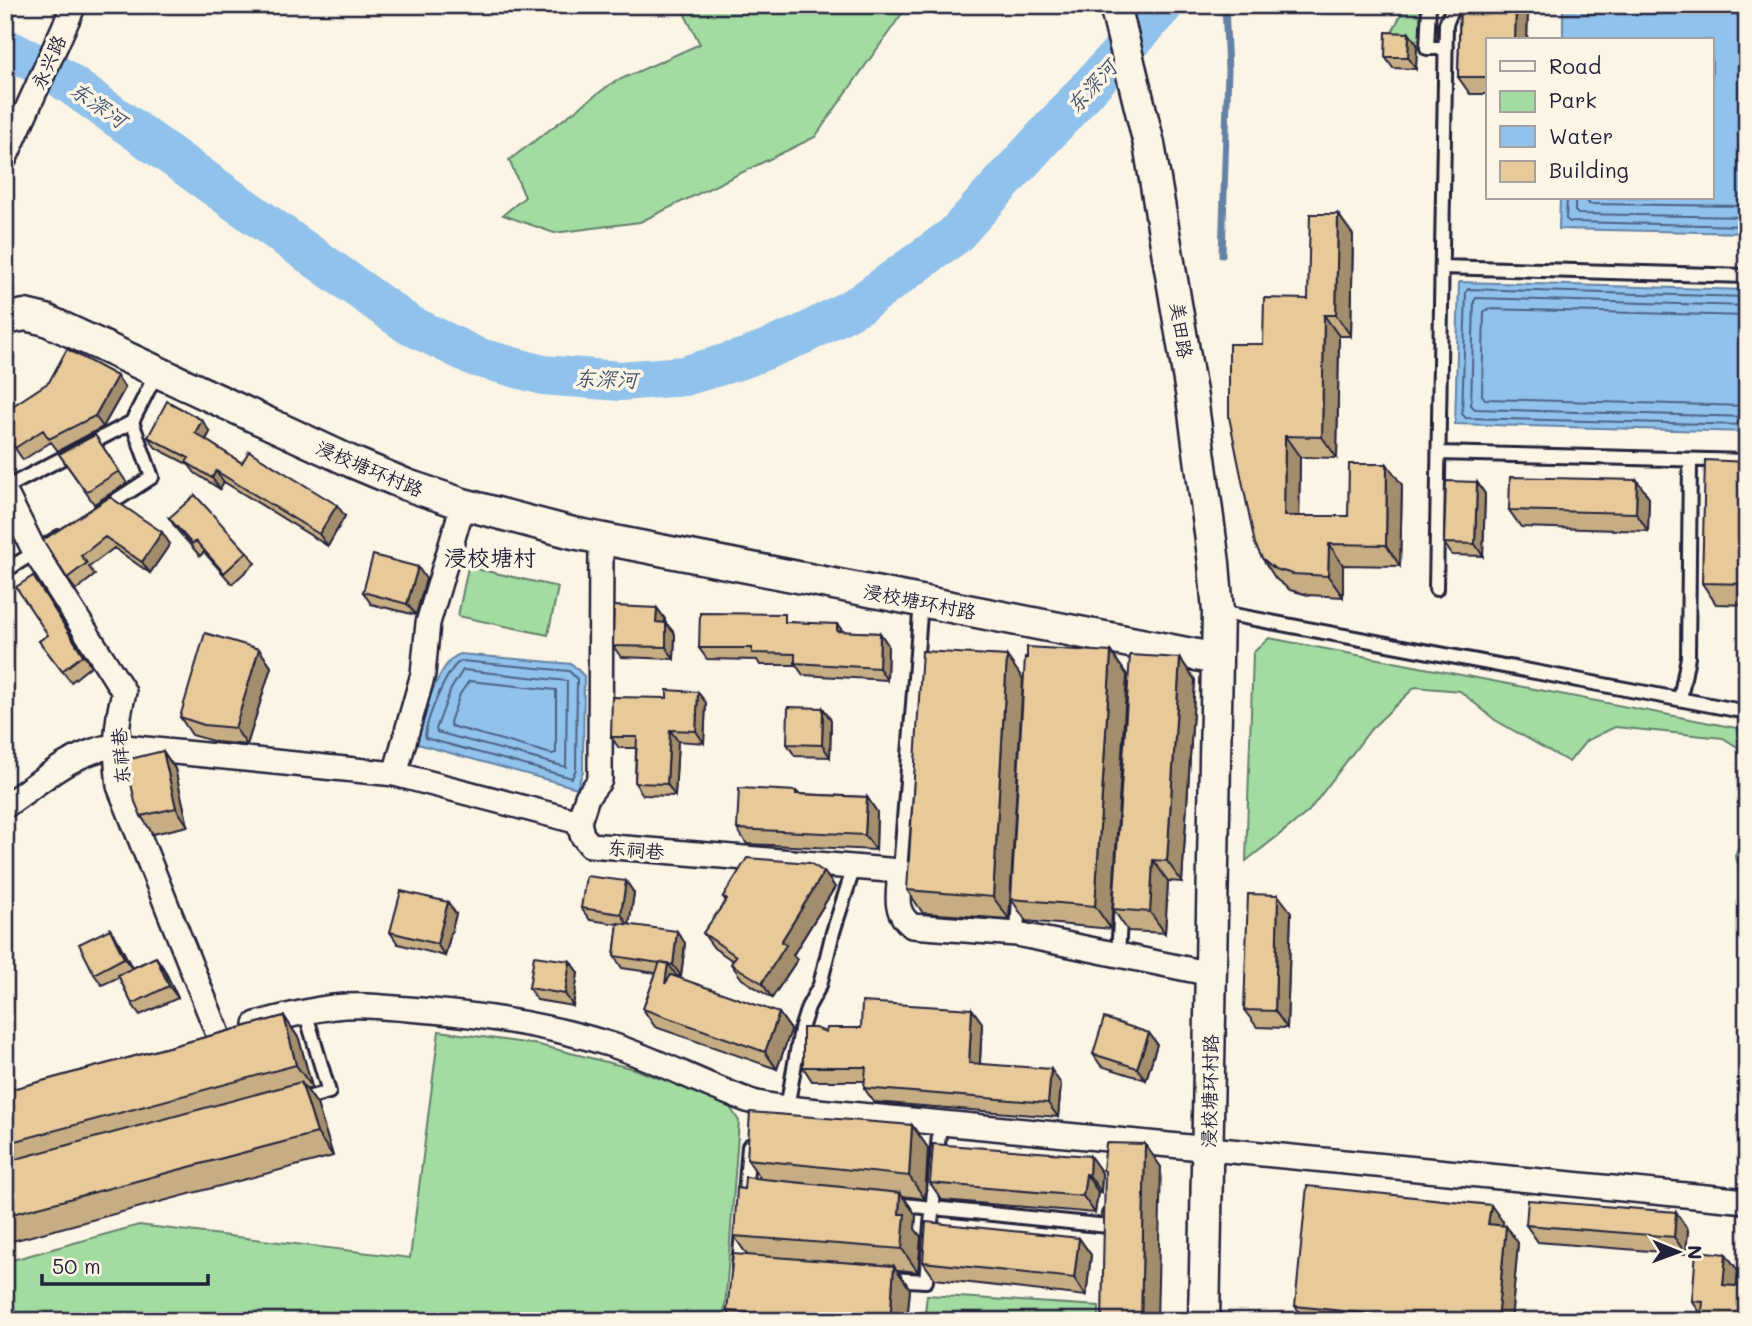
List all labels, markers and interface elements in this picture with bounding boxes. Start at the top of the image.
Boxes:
street label: 永兴路 [25,31,71,93]
legend [1486,38,1714,200]
water label: 东深河 [1060,51,1124,118]
text: Road [1549,52,1601,79]
water label: 东深河 [65,75,135,135]
text: Park [1549,86,1597,113]
text: Water [1549,122,1613,149]
text: Building [1549,156,1629,183]
street label: 美田路 [1165,300,1199,360]
water label: 东深河 [574,363,641,393]
street label: 浸校塘环村路 [313,434,427,502]
district label: 浸校塘村 [444,542,536,572]
street label: 浸校塘环村路 [862,578,978,624]
street label: 东祥巷 [106,727,134,785]
street label: 东祠巷 [607,834,665,864]
street label: 浸校塘环村路 [1196,1034,1222,1148]
north arrow [1644,1218,1714,1288]
scale bar [42,1242,208,1286]
text: N [1683,1245,1708,1260]
text: 50 m [52,1252,101,1279]

